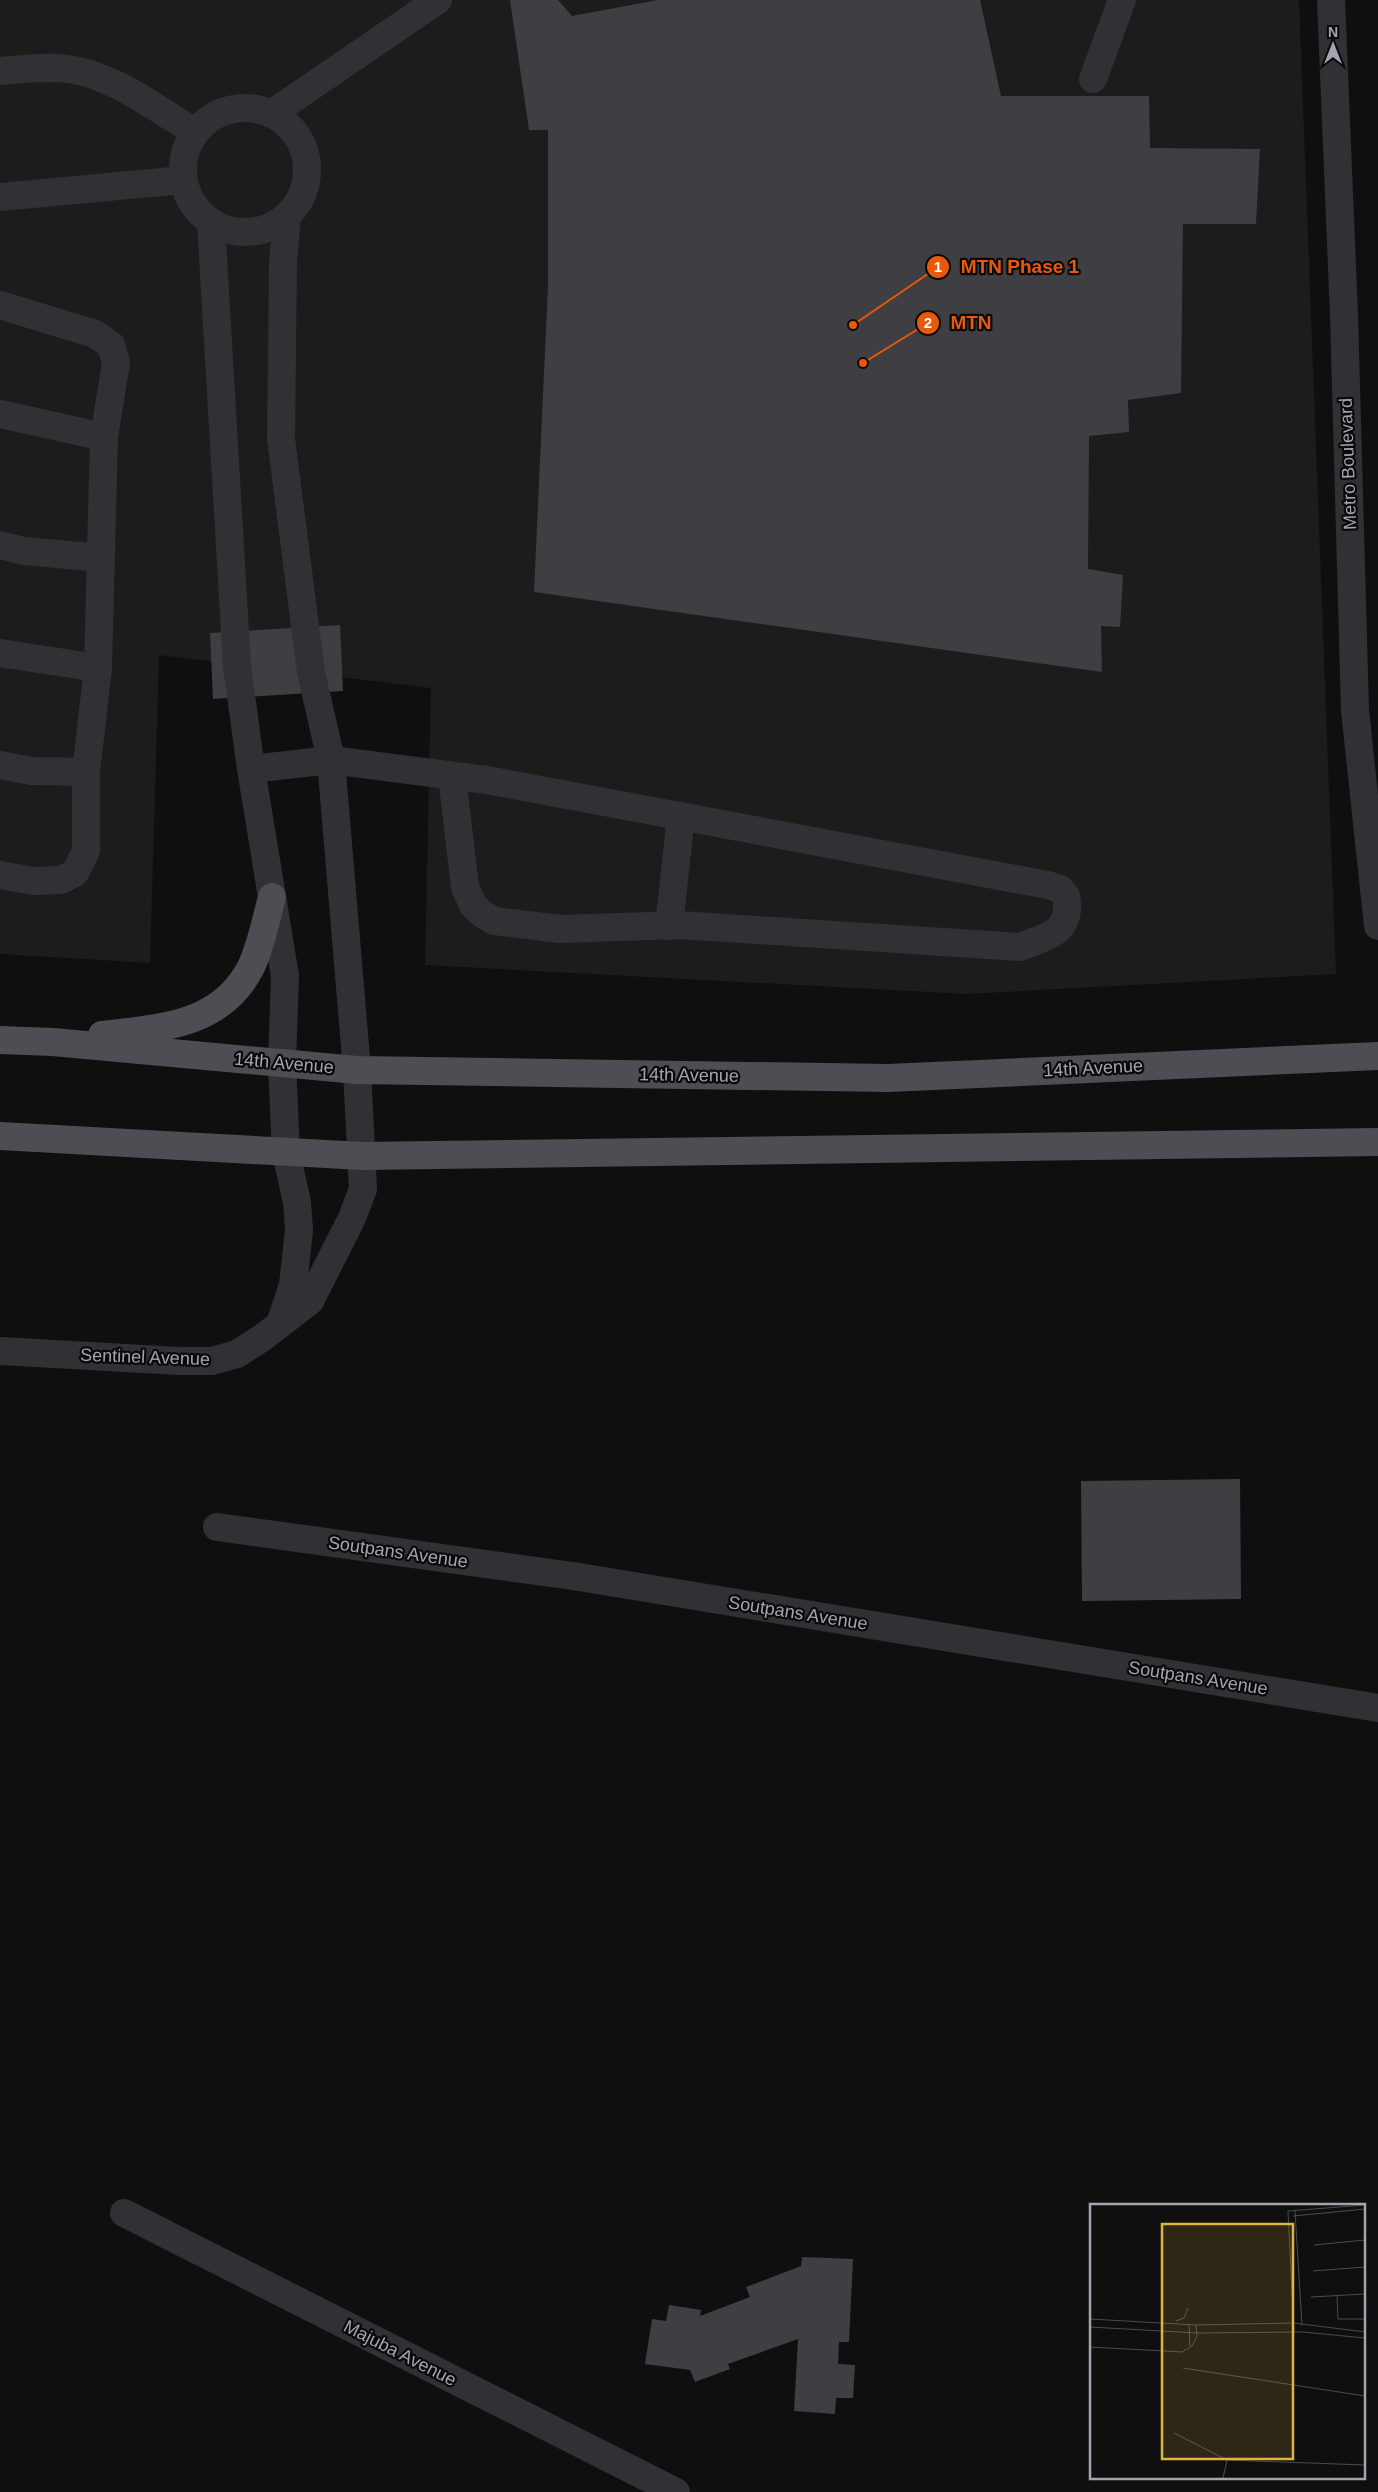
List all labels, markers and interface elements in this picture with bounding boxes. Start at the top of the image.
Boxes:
north arrow [1308,20,1358,70]
text: N [1328,24,1338,40]
callout: MTN Phase 1 [926,250,1089,284]
text: MTN Phase 1 [961,256,1080,277]
text: 1 [934,258,942,275]
callout: MTN [915,306,1001,340]
text: MTN [950,312,992,333]
text: 2 [924,314,932,331]
street label: Metro Boulevard [1336,398,1360,530]
street label: 14th Avenue [233,1049,335,1077]
street label: 14th Avenue [1043,1055,1143,1081]
street label: 14th Avenue [639,1064,739,1086]
street label: Sentinel Avenue [80,1345,210,1369]
street label: Soutpans Avenue [327,1532,469,1572]
street label: Soutpans Avenue [727,1592,869,1634]
street label: Soutpans Avenue [1127,1657,1269,1699]
inset map [1090,2204,1366,2480]
street label: Majuba Avenue [340,2316,460,2390]

